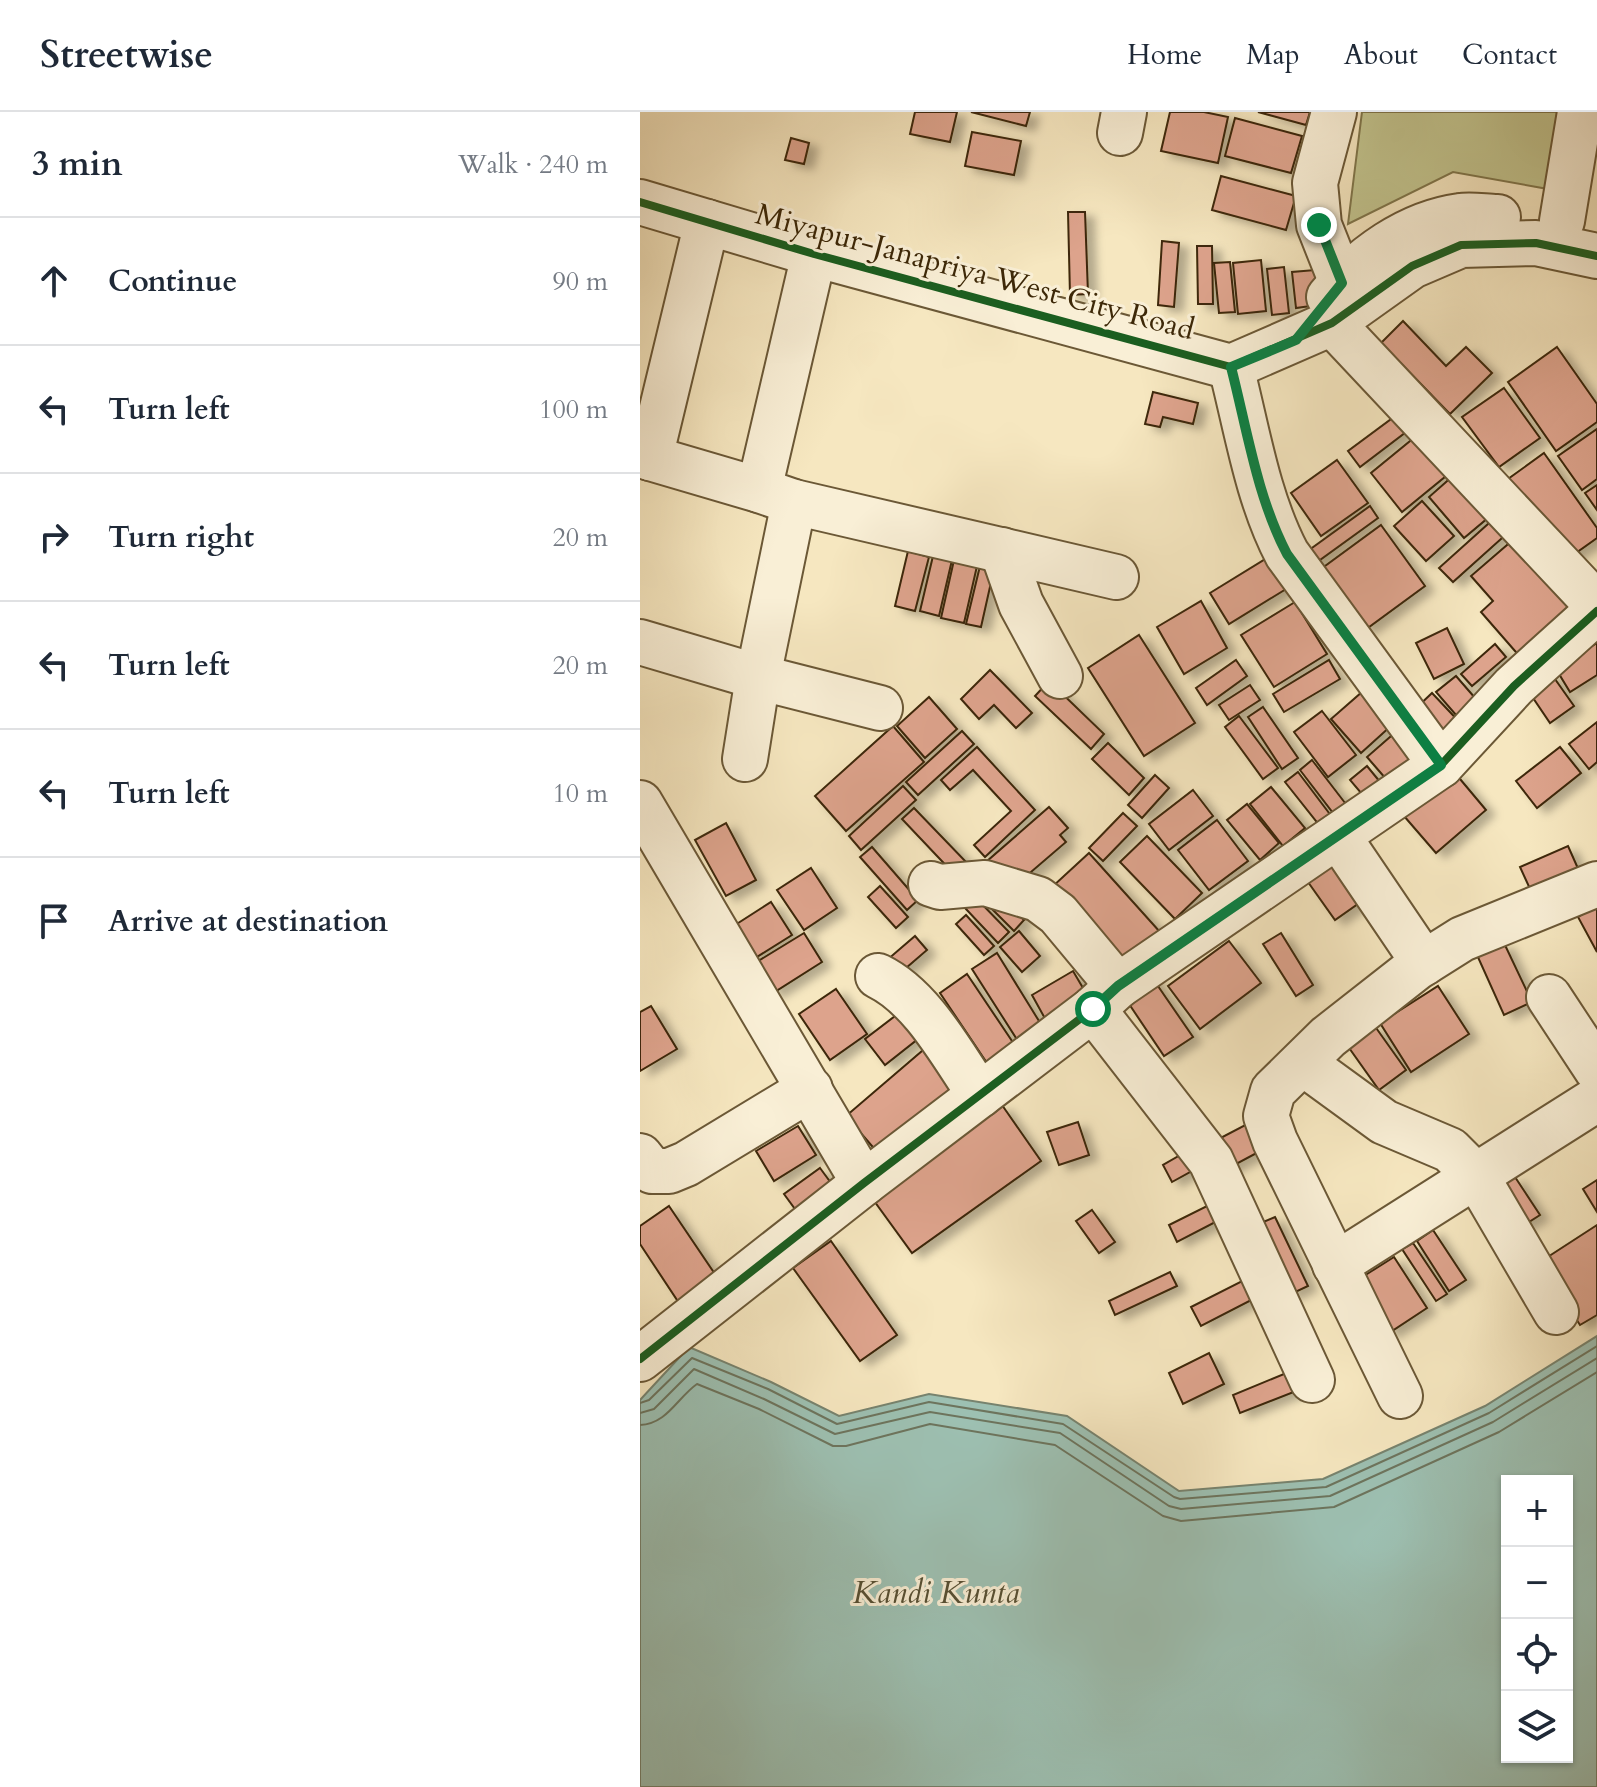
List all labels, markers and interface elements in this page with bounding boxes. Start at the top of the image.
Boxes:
text: Streetwise [40,29,213,81]
text: Home [1127,36,1202,74]
text: Map [1246,36,1300,74]
text: About [1344,36,1418,74]
text: Contact [1462,36,1557,74]
text: 3 min [32,141,123,187]
text: Walk · 240 m [458,147,608,182]
street label: Miyapur-Janapriya West City Road [751,194,1199,350]
route end [1301,207,1337,243]
icon: ahead [32,259,76,303]
text: Continue [108,261,237,302]
text: 90 m [552,264,608,299]
icon: left [32,387,76,431]
text: Turn left [108,389,230,430]
text: 100 m [539,392,608,427]
icon: right [32,515,76,559]
text: Turn right [108,517,254,558]
text: 20 m [552,520,608,555]
icon: left [32,643,76,687]
text: Turn left [108,645,230,686]
text: 20 m [552,648,608,683]
icon: left [32,771,76,815]
text: Turn left [108,773,230,814]
text: 10 m [552,776,608,811]
icon: arrive [32,899,76,943]
text: Arrive at destination [108,901,388,942]
route start [1075,991,1111,1027]
map controls [1501,1475,1573,1763]
button: + [1501,1475,1573,1547]
button: − [1501,1547,1573,1619]
water label: Kandi Kunta [853,1571,1020,1615]
button: locate [1501,1619,1573,1691]
button: layers [1501,1691,1573,1763]

